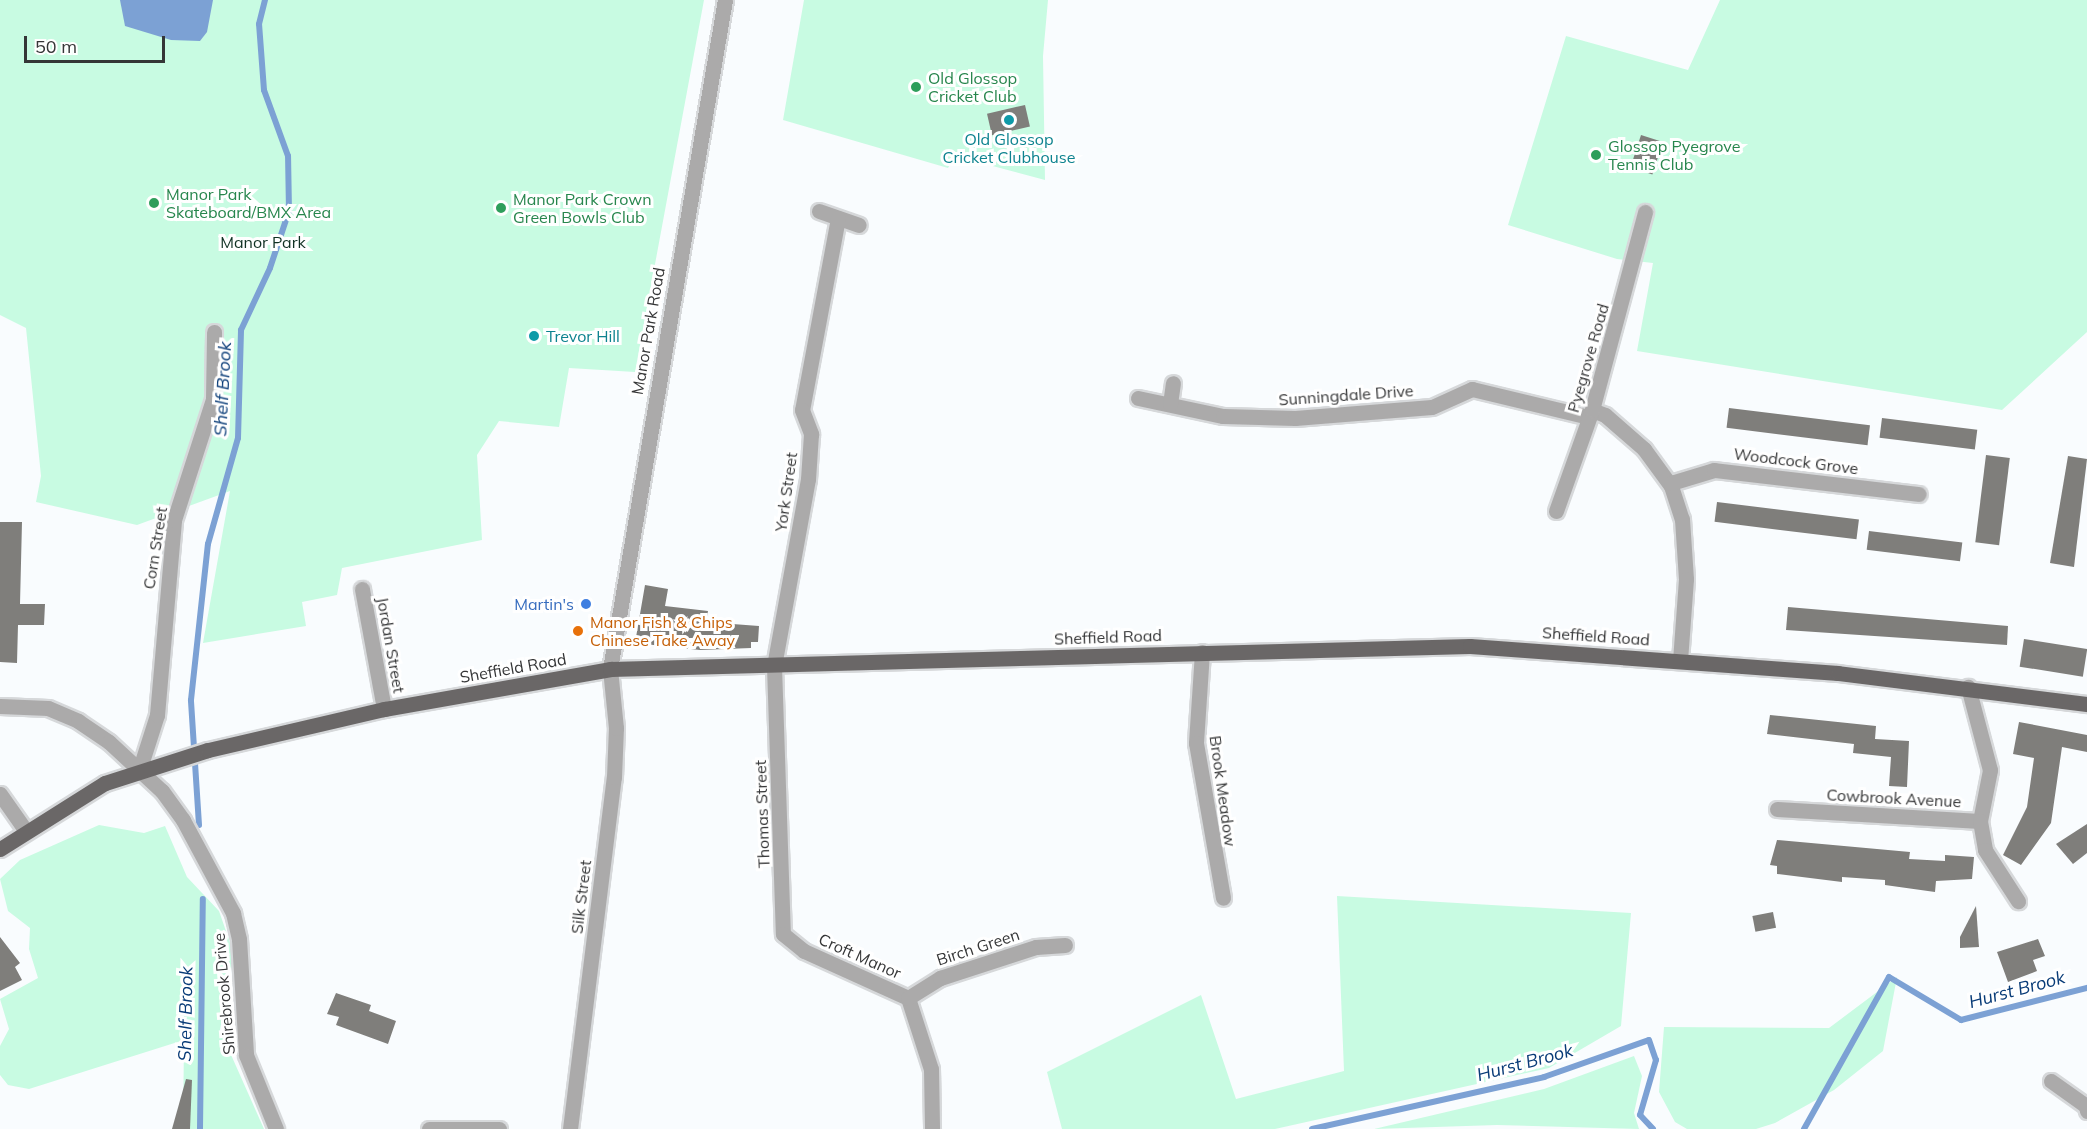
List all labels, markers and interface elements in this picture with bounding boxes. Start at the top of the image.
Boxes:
scale bar [27,24,168,62]
text: 50 m [35,35,77,58]
place label: Old Glossop Cricket Club [928,68,1017,106]
marker: Old Glossop Cricket Club [909,80,923,94]
marker: Old Glossop Cricket Clubhouse [1002,113,1016,127]
place label: Old Glossop Cricket Clubhouse [943,129,1075,167]
place label: Glossop Pyegrove Tennis Club [1608,136,1740,174]
marker: Glossop Pyegrove Tennis Club [1589,148,1603,162]
place label: Manor Park Skateboard/BMX Area [166,184,331,222]
place label: Manor Park Crown Green Bowls Club [513,189,652,227]
marker: Manor Park Skateboard/BMX Area [147,196,161,210]
marker: Manor Park Crown Green Bowls Club [494,201,508,215]
park label: Manor Park [220,232,306,252]
street label: Manor Park Road [627,266,669,396]
street label: Pyegrove Road [1563,301,1613,415]
place label: Trevor Hill [546,326,620,346]
marker: Trevor Hill [527,329,541,343]
water label: Shelf Brook [210,341,236,437]
street label: Sunningdale Drive [1278,381,1414,409]
street label: Woodcock Grove [1733,444,1859,478]
street label: York Street [771,451,801,533]
street label: Corn Street [139,505,171,591]
place label: Martin's [514,594,574,614]
street label: Jordan Street [373,596,409,694]
marker: Martin's [579,597,593,611]
place label: Manor Fish & Chips Chinese Take Away [590,612,735,650]
street label: Sheffield Road [1542,623,1650,649]
marker: Manor Fish & Chips Chinese Take Away [571,624,585,638]
street label: Sheffield Road [1054,626,1162,648]
street label: Sheffield Road [458,649,568,687]
street label: Brook Meadow [1206,734,1240,848]
street label: Thomas Street [751,760,773,868]
street label: Cowbrook Avenue [1826,785,1962,811]
street label: Silk Street [567,859,595,935]
street label: Birch Green [934,925,1022,969]
street label: Croft Manor [816,929,904,983]
street label: Shirebrook Drive [209,932,239,1056]
water label: Shelf Brook [174,966,198,1062]
water label: Hurst Brook [1966,967,2068,1013]
water label: Hurst Brook [1474,1040,1576,1086]

